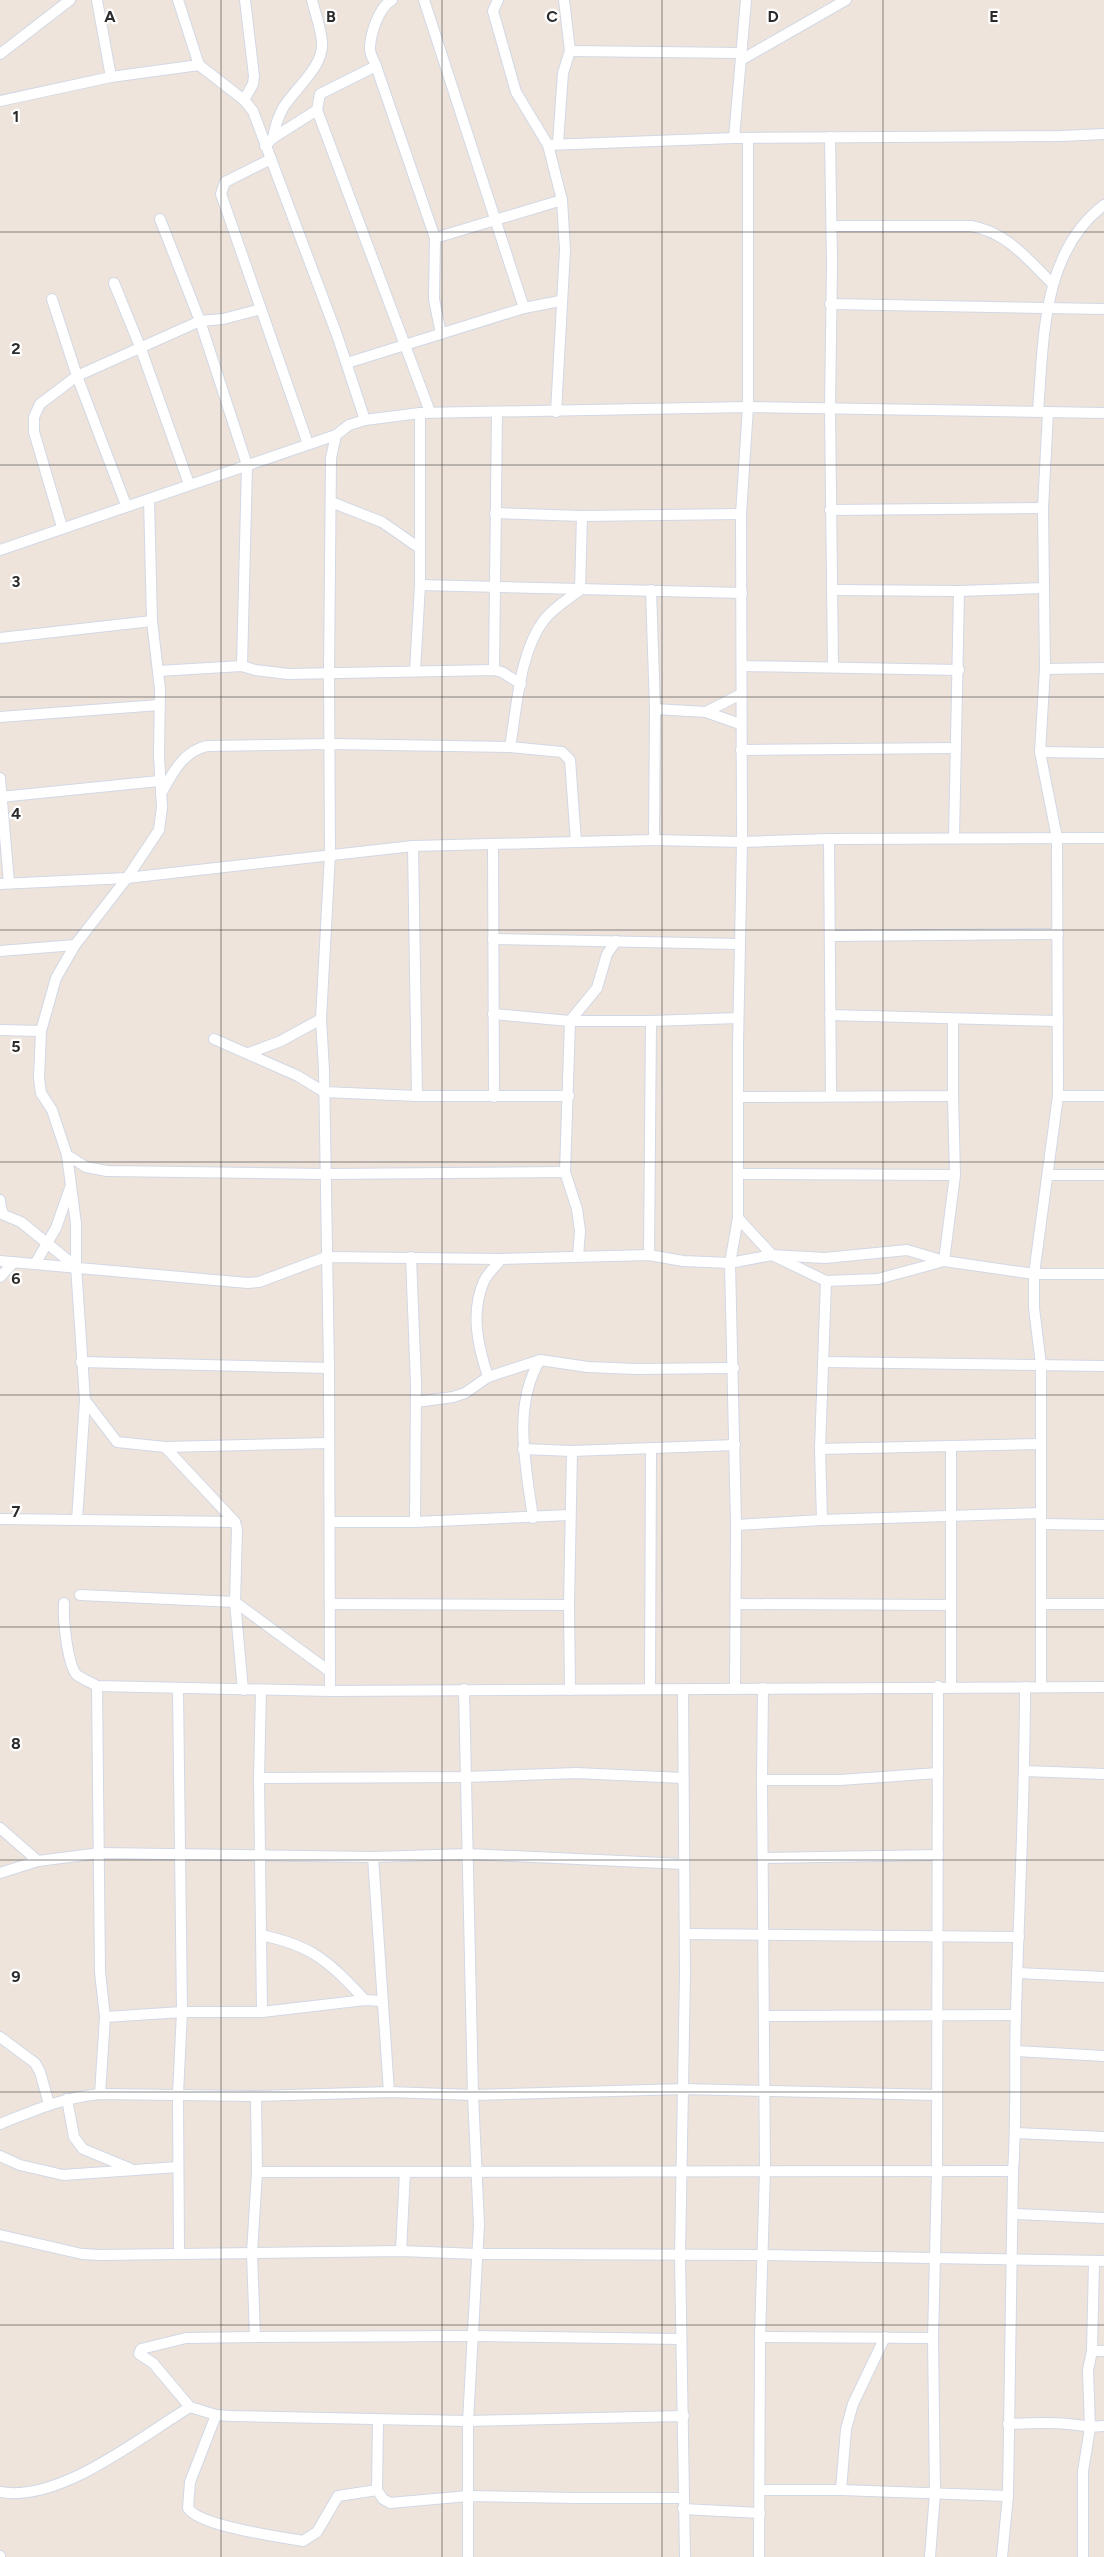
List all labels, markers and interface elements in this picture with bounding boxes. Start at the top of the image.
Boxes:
text: A [104,7,116,26]
text: B [326,7,336,26]
text: C [546,7,558,26]
text: D [767,7,779,26]
text: E [989,7,999,26]
text: 1 [13,107,19,126]
text: 2 [11,339,21,358]
text: 3 [12,572,21,591]
text: 4 [11,804,21,823]
text: 5 [11,1037,21,1056]
text: 6 [11,1269,21,1288]
text: 7 [12,1502,21,1521]
text: 8 [11,1734,21,1753]
text: 9 [11,1967,21,1986]

